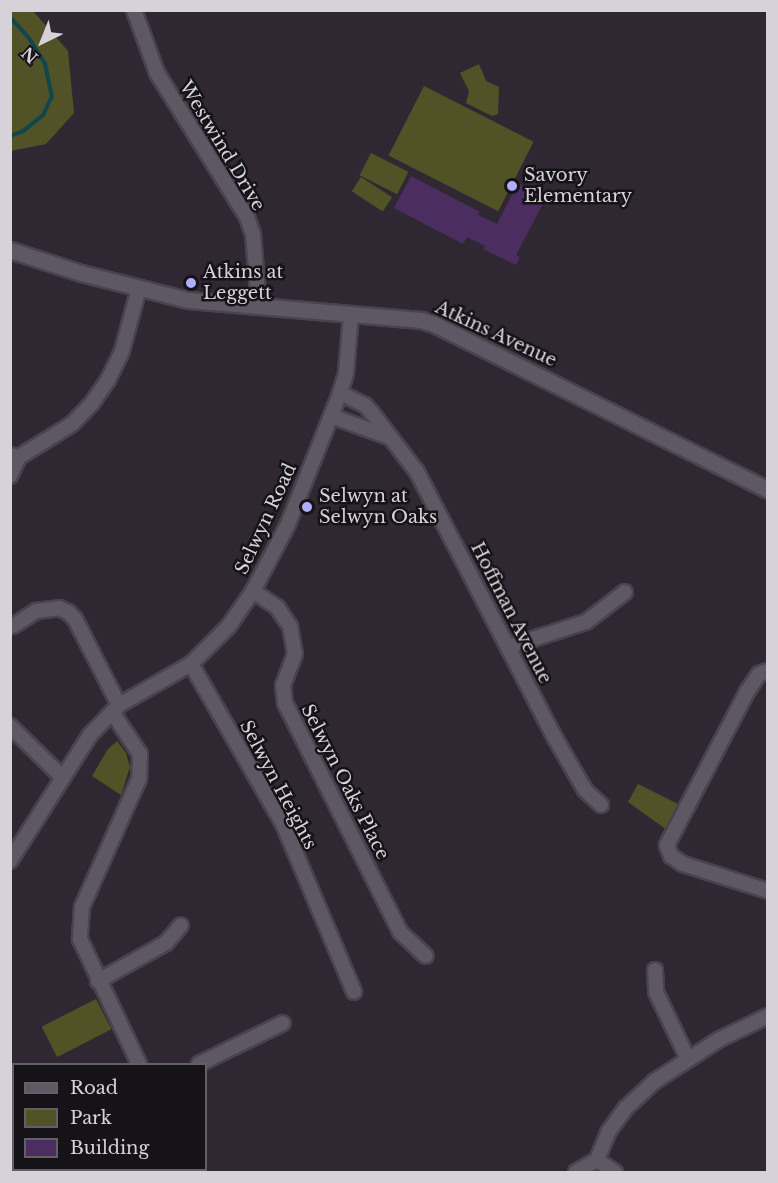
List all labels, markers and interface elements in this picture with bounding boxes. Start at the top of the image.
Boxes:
north arrow [12,12,72,72]
text: N [17,43,42,68]
street label: Westwind Drive [175,77,269,215]
place label: Savory Elementary [524,165,632,207]
marker: Savory Elementary [505,179,519,193]
place label: Atkins at Leggett [203,262,283,304]
marker: Atkins at Leggett [184,276,198,290]
street label: Atkins Avenue [432,296,560,372]
street label: Selwyn Road [231,460,301,578]
place label: Selwyn at Selwyn Oaks [319,486,437,528]
marker: Selwyn at Selwyn Oaks [300,500,314,514]
street label: Hoffman Avenue [466,538,556,688]
street label: Selwyn Oaks Place [296,701,394,863]
street label: Selwyn Heights [235,717,321,853]
legend [12,1063,207,1171]
text: Road [70,1077,118,1099]
text: Park [70,1107,112,1129]
text: Building [70,1137,149,1159]

